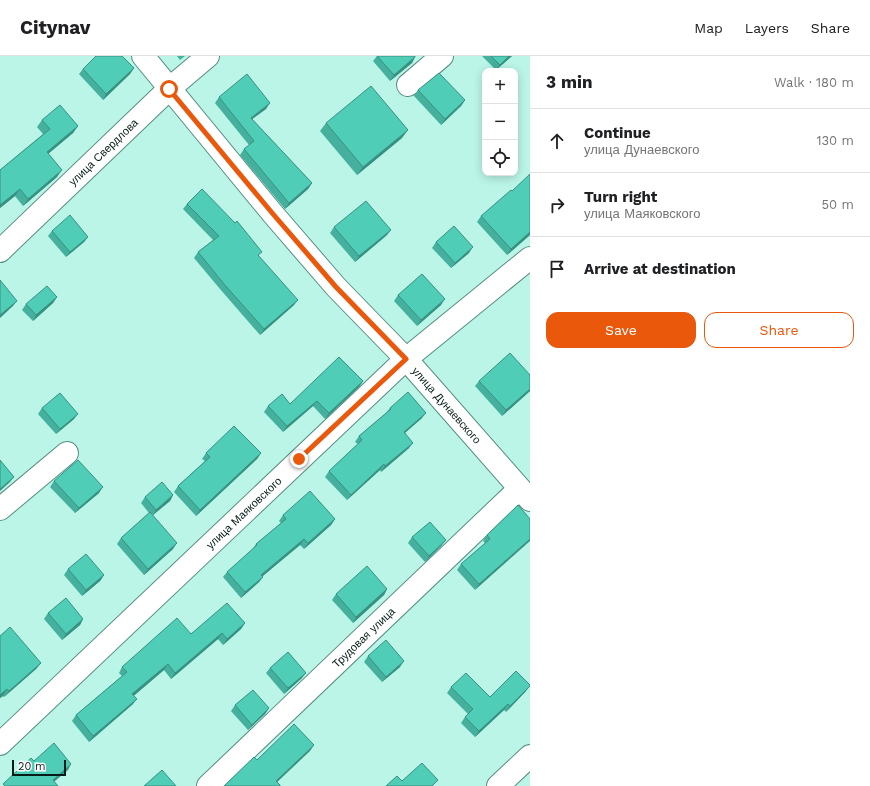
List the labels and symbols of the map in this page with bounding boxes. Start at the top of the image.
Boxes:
route start [160,80,178,98]
street label: улица Свердлова [66,116,141,188]
street label: улица Дунаевского [409,365,483,447]
route end [290,450,308,468]
street label: улица Маяковского [204,474,284,552]
street label: Трудовая улица [330,604,398,671]
scale bar [12,758,66,777]

